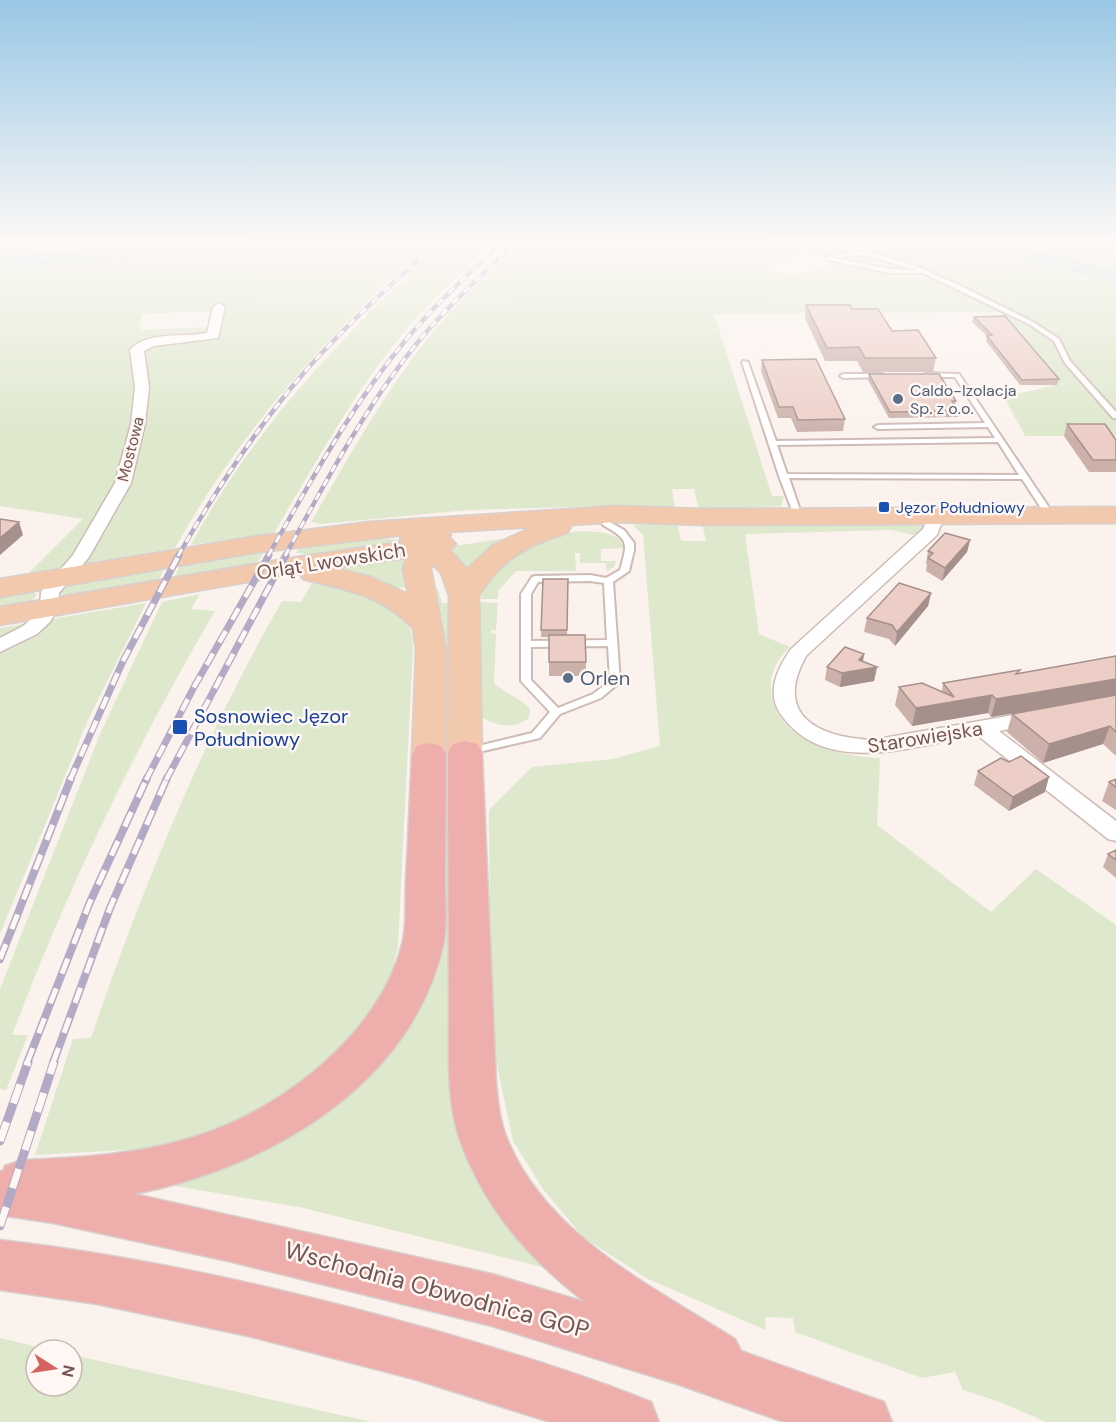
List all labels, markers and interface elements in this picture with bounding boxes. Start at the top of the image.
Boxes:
place label: Caldo-Izolacja Sp. z o.o. [910,380,1017,419]
marker: Caldo-Izolacja Sp. z o.o. [891,392,905,406]
street label: Mostowa [112,414,149,484]
place label: Jęzor Południowy [896,497,1025,518]
marker: Jęzor Południowy [877,500,891,514]
street label: Orląt Lwowskich [255,536,407,586]
place label: Orlen [580,665,630,691]
marker: Orlen [561,671,575,685]
place label: Sosnowiec Jęzor Południowy [194,703,348,752]
street label: Starowiejska [866,715,984,759]
marker: Sosnowiec Jęzor Południowy [171,718,189,736]
street label: Wschodnia Obwodnica GOP [282,1234,593,1345]
north arrow [24,1338,84,1398]
text: N [57,1363,80,1379]

